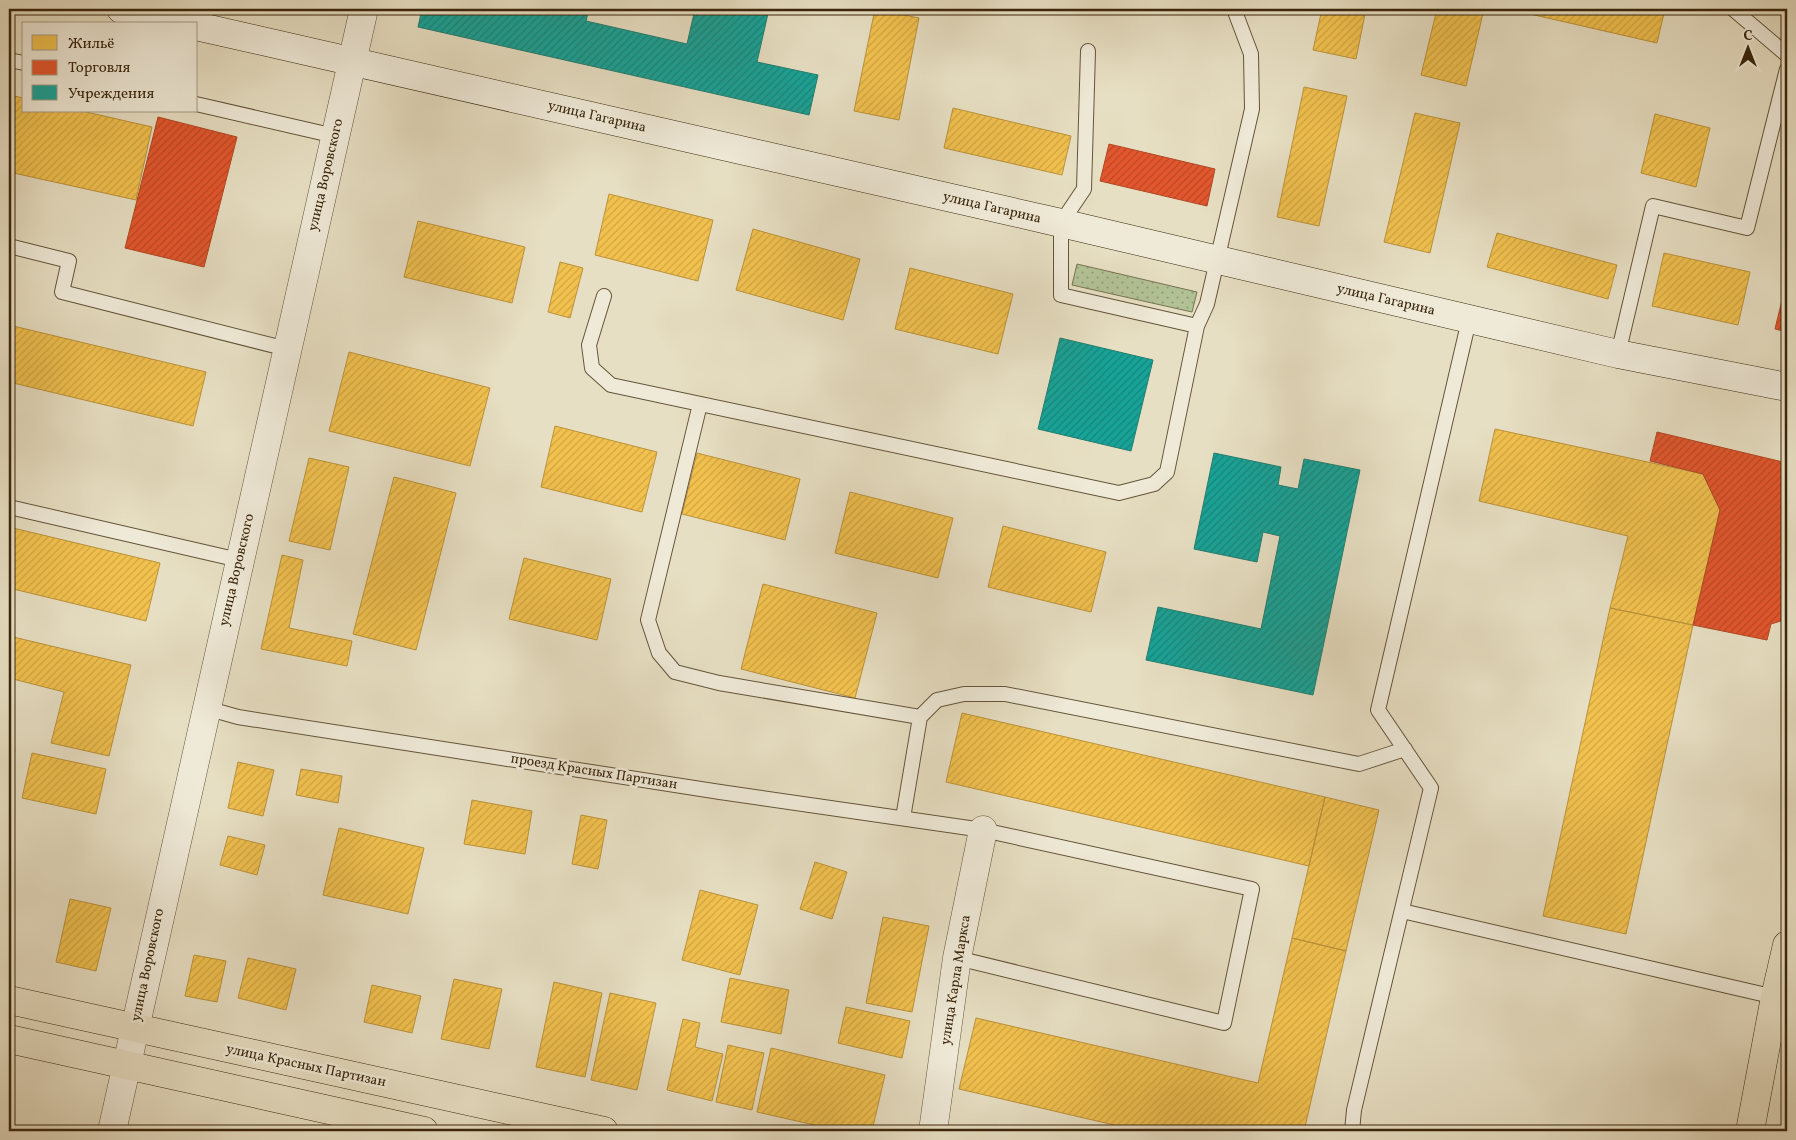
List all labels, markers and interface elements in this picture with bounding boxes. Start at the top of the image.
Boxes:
legend [22,22,198,112]
north arrow [1724,22,1774,72]
text: С [1743,27,1753,46]
text: Жильё [68,34,114,55]
text: Торговля [68,58,130,79]
text: Учреждения [68,84,154,105]
street label: улица Гагарина [546,96,648,138]
street label: улица Воровского [304,117,348,233]
street label: улица Гагарина [941,187,1043,229]
street label: улица Гагарина [1335,279,1437,321]
street label: улица Воровского [215,512,259,628]
street label: проезд Красных Партизан [509,749,679,795]
street label: улица Воровского [127,907,169,1023]
street label: улица Карла Маркса [936,914,976,1046]
street label: улица Красных Партизан [224,1040,388,1092]

